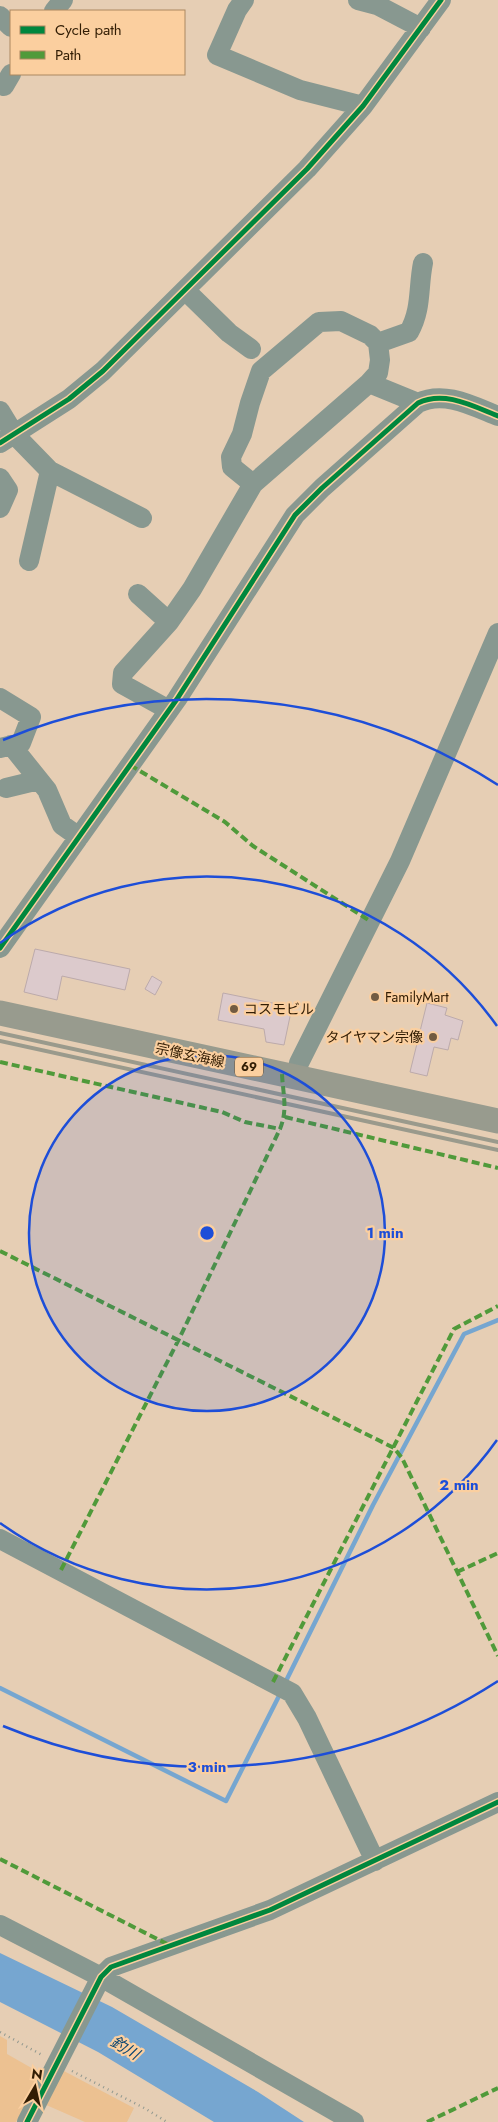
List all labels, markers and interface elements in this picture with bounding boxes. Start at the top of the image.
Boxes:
legend [10,10,185,75]
text: Cycle path [55,19,122,41]
text: Path [55,44,81,66]
place label: FamilyMart [385,987,449,1007]
marker: FamilyMart [369,991,381,1003]
place label: コスモビル [244,999,314,1019]
marker: コスモビル [228,1003,240,1015]
place label: タイヤマン宗像 [325,1027,423,1047]
marker: タイヤマン宗像 [427,1031,439,1043]
street label: 宗像玄海線 [154,1038,226,1072]
road number: 69 [235,1058,263,1076]
text: 1 min [366,1222,404,1244]
centre of rings [198,1224,216,1242]
text: 2 min [439,1474,479,1496]
text: 3 min [188,1756,226,1778]
water label: 釣川 [106,2031,145,2066]
north arrow [10,2062,60,2112]
text: N [30,2063,44,2085]

